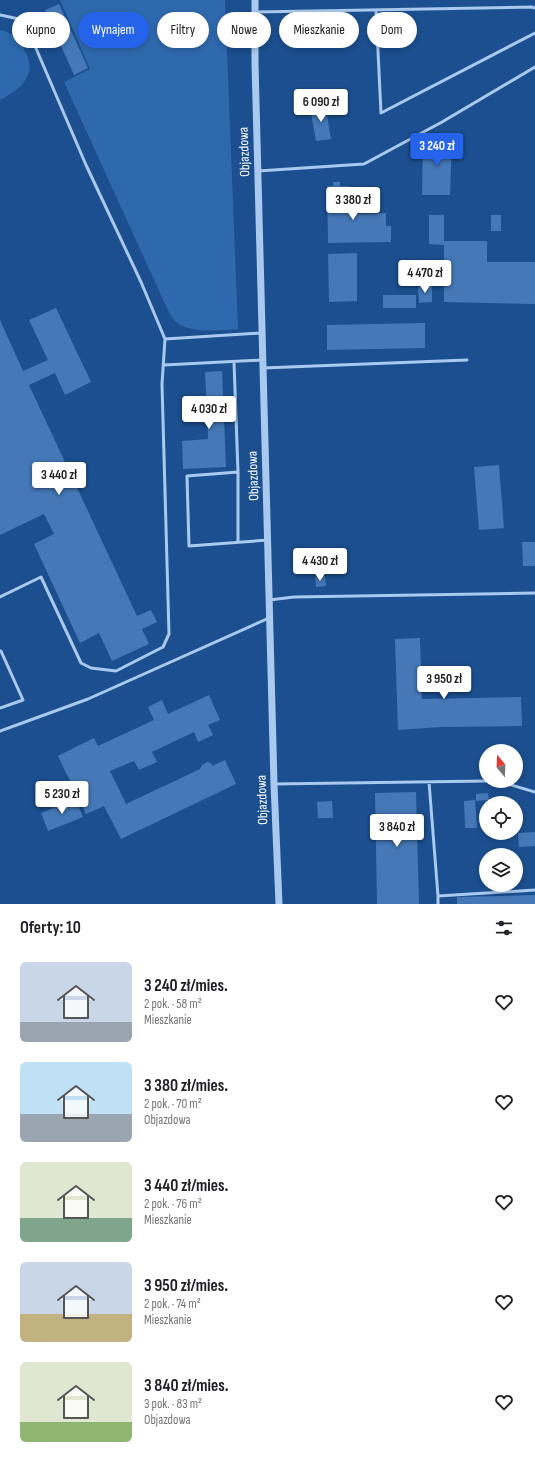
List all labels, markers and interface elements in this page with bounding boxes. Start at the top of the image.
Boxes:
chip: Kupno [12,12,70,48]
chip: Wynajem [78,12,149,48]
chip: Filtry [157,12,209,48]
chip: Nowe [217,12,271,48]
chip: Mieszkanie [279,12,359,48]
chip: Dom [367,12,417,48]
pin: 6 090 zł [280,89,362,123]
text: 6 090 zł [303,94,339,110]
street label: Objazdowa [235,127,253,177]
pin: 3 240 zł [396,133,478,167]
text: 3 240 zł [419,138,455,154]
pin: 3 380 zł [312,187,394,221]
text: 3 380 zł [335,192,371,208]
pin: 4 470 zł [384,260,466,294]
text: 4 470 zł [407,265,443,281]
pin: 4 030 zł [168,396,250,430]
text: 4 030 zł [191,401,227,417]
street label: Objazdowa [244,451,262,501]
pin: 3 440 zł [18,462,100,496]
text: 3 440 zł [41,467,77,483]
pin: 4 430 zł [279,548,361,582]
text: 4 430 zł [302,553,338,569]
pin: 3 950 zł [403,666,485,700]
text: 3 950 zł [426,671,462,687]
north arrow [479,744,523,788]
map controls [479,744,523,892]
street label: Objazdowa [253,775,271,825]
pin: 5 230 zł [21,781,103,815]
text: 5 230 zł [44,786,80,802]
button: locate [479,796,523,840]
pin: 3 840 zł [356,814,438,848]
text: 3 840 zł [379,819,415,835]
button: layers [479,848,523,892]
icon: filters [493,917,515,939]
text: Oferty: 10 [20,918,81,938]
text: 3 240 zł/mies. [144,976,228,996]
icon: home [52,978,100,1026]
icon: heart [493,991,515,1013]
text: 2 pok. · 58 m² [144,996,202,1012]
text: Mieszkanie [144,1012,192,1028]
text: 3 380 zł/mies. [144,1076,228,1096]
icon: home [52,1078,100,1126]
icon: heart [493,1091,515,1113]
text: 2 pok. · 70 m² [144,1096,202,1112]
text: Objazdowa [144,1112,191,1128]
text: 3 440 zł/mies. [144,1176,228,1196]
icon: home [52,1178,100,1226]
icon: heart [493,1191,515,1213]
text: 2 pok. · 76 m² [144,1196,202,1212]
text: Mieszkanie [144,1212,192,1228]
text: 3 950 zł/mies. [144,1276,228,1296]
icon: home [52,1278,100,1326]
icon: heart [493,1291,515,1313]
text: 2 pok. · 74 m² [144,1296,201,1312]
text: Mieszkanie [144,1312,192,1328]
text: 3 840 zł/mies. [144,1376,229,1396]
icon: home [52,1378,100,1426]
icon: heart [493,1391,515,1413]
text: 3 pok. · 83 m² [144,1396,202,1412]
text: Objazdowa [144,1412,191,1428]

